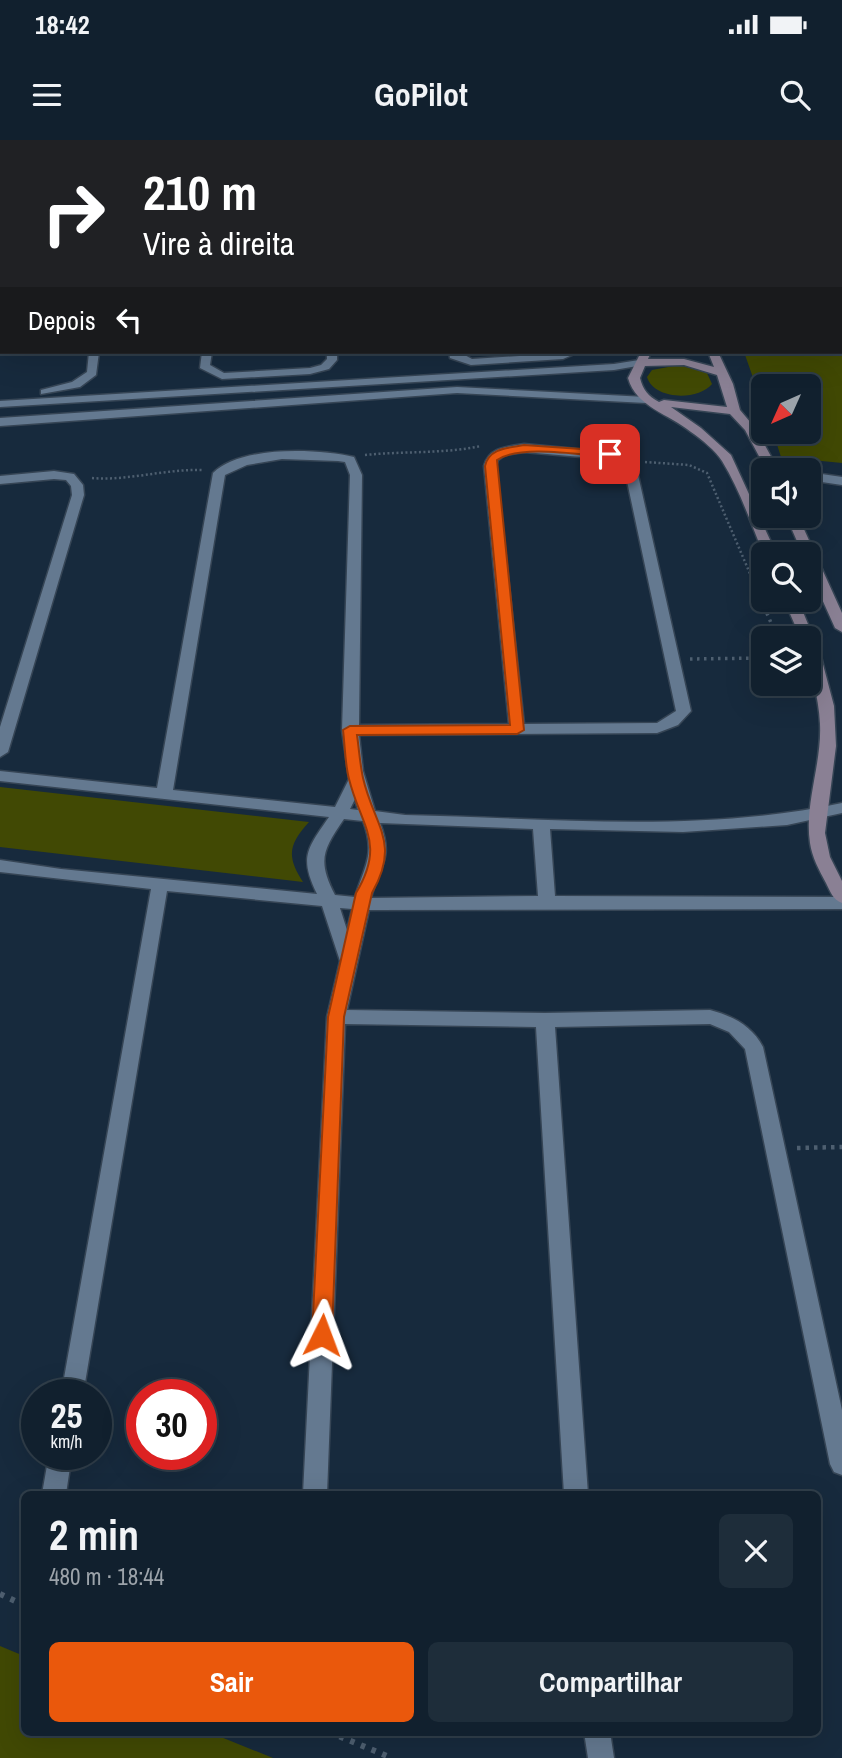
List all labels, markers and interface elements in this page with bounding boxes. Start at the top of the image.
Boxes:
text: 18:42 [35,7,90,42]
text: GoPilot [374,73,468,116]
icon: menu [28,76,66,114]
icon: search [776,76,814,114]
text: 210 m [143,159,257,225]
icon: right [28,168,119,259]
text: Vire à direita [143,222,294,265]
icon: left [110,301,148,339]
text: Depois [28,303,96,338]
north arrow [751,374,821,444]
map controls [751,374,821,696]
pin [580,424,640,484]
icon: arrive [591,435,629,473]
button: sound [751,458,821,528]
button: search [751,542,821,612]
button: layers [751,626,821,696]
position arrow [285,1298,359,1372]
speed limit sign: 30 [126,1379,217,1470]
text: 25 [51,1392,82,1439]
text: km/h [51,1429,83,1454]
text: 2 min [49,1507,139,1563]
button: close [719,1514,793,1588]
text: 480 m · 18:44 [49,1561,164,1592]
button: Sair [49,1642,414,1722]
button: Compartilhar [428,1642,793,1722]

